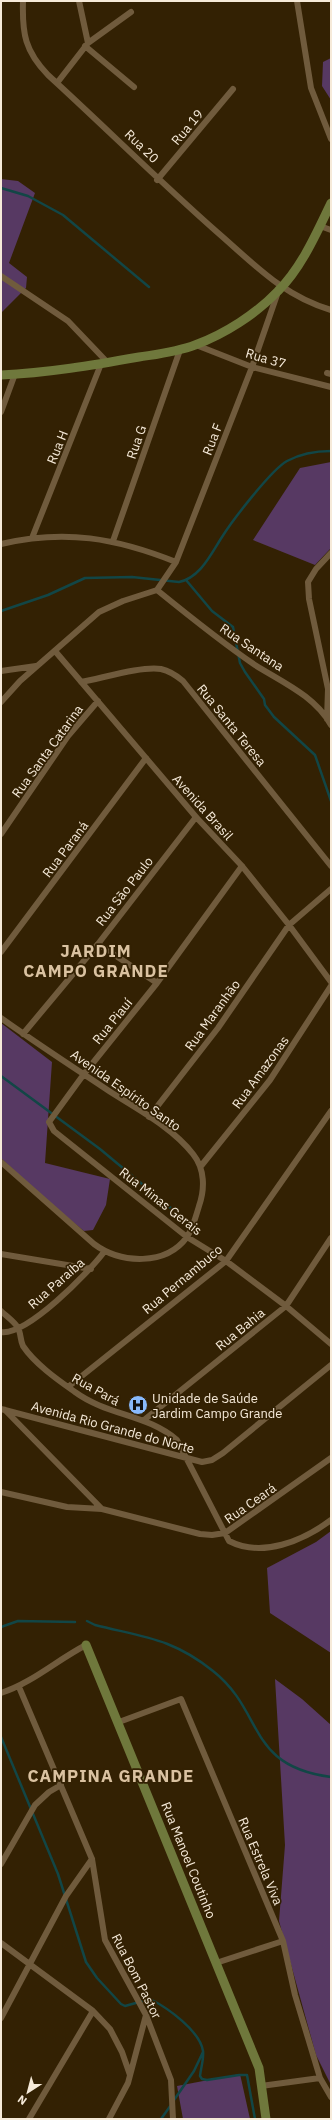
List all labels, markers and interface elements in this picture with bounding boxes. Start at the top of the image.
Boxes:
street label: Rua 19 [168,106,207,149]
street label: Rua 20 [121,126,163,167]
street label: Rua 37 [244,345,288,372]
street label: Rua F [199,421,226,458]
street label: Rua G [123,423,150,461]
street label: Rua H [43,428,72,467]
street label: Rua Santana [217,620,287,675]
street label: Rua Santa Teresa [193,681,270,770]
street label: Rua Santa Catarina [8,701,87,801]
street label: Avenida Brasil [169,771,237,844]
street label: Rua Paraná [39,818,92,881]
street label: Rua São Paulo [92,853,157,929]
district label: JARDIM CAMPO GRANDE [23,940,169,982]
street label: Rua Maranhão [181,976,244,1054]
street label: Rua Piauí [89,994,137,1048]
street label: Rua Amazonas [228,1032,293,1112]
street label: Avenida Espírito Santo [67,1046,184,1135]
street label: Rua Minas Gerais [116,1164,206,1239]
street label: Rua Pernambuco [139,1241,226,1318]
street label: Rua Paraíba [24,1254,88,1313]
street label: Rua Bahia [212,1304,269,1354]
street label: Rua Pará [69,1369,123,1410]
place label: Unidade de Saúde Jardim Campo Grande [152,1390,282,1422]
hospital icon: Unidade de Saúde Jardim Campo Grande [127,1394,149,1416]
street label: Avenida Rio Grande do Norte [29,1397,196,1457]
street label: Rua Ceará [221,1479,280,1527]
district label: CAMPINA GRANDE [28,1765,194,1787]
street label: Rua Manoel Coutinho [157,1799,220,1921]
street label: Rua Estrela Viva [234,1815,287,1908]
street label: Rua Bom Pastor [108,1931,165,2022]
north arrow [8,2072,48,2112]
text: N [15,2092,29,2108]

